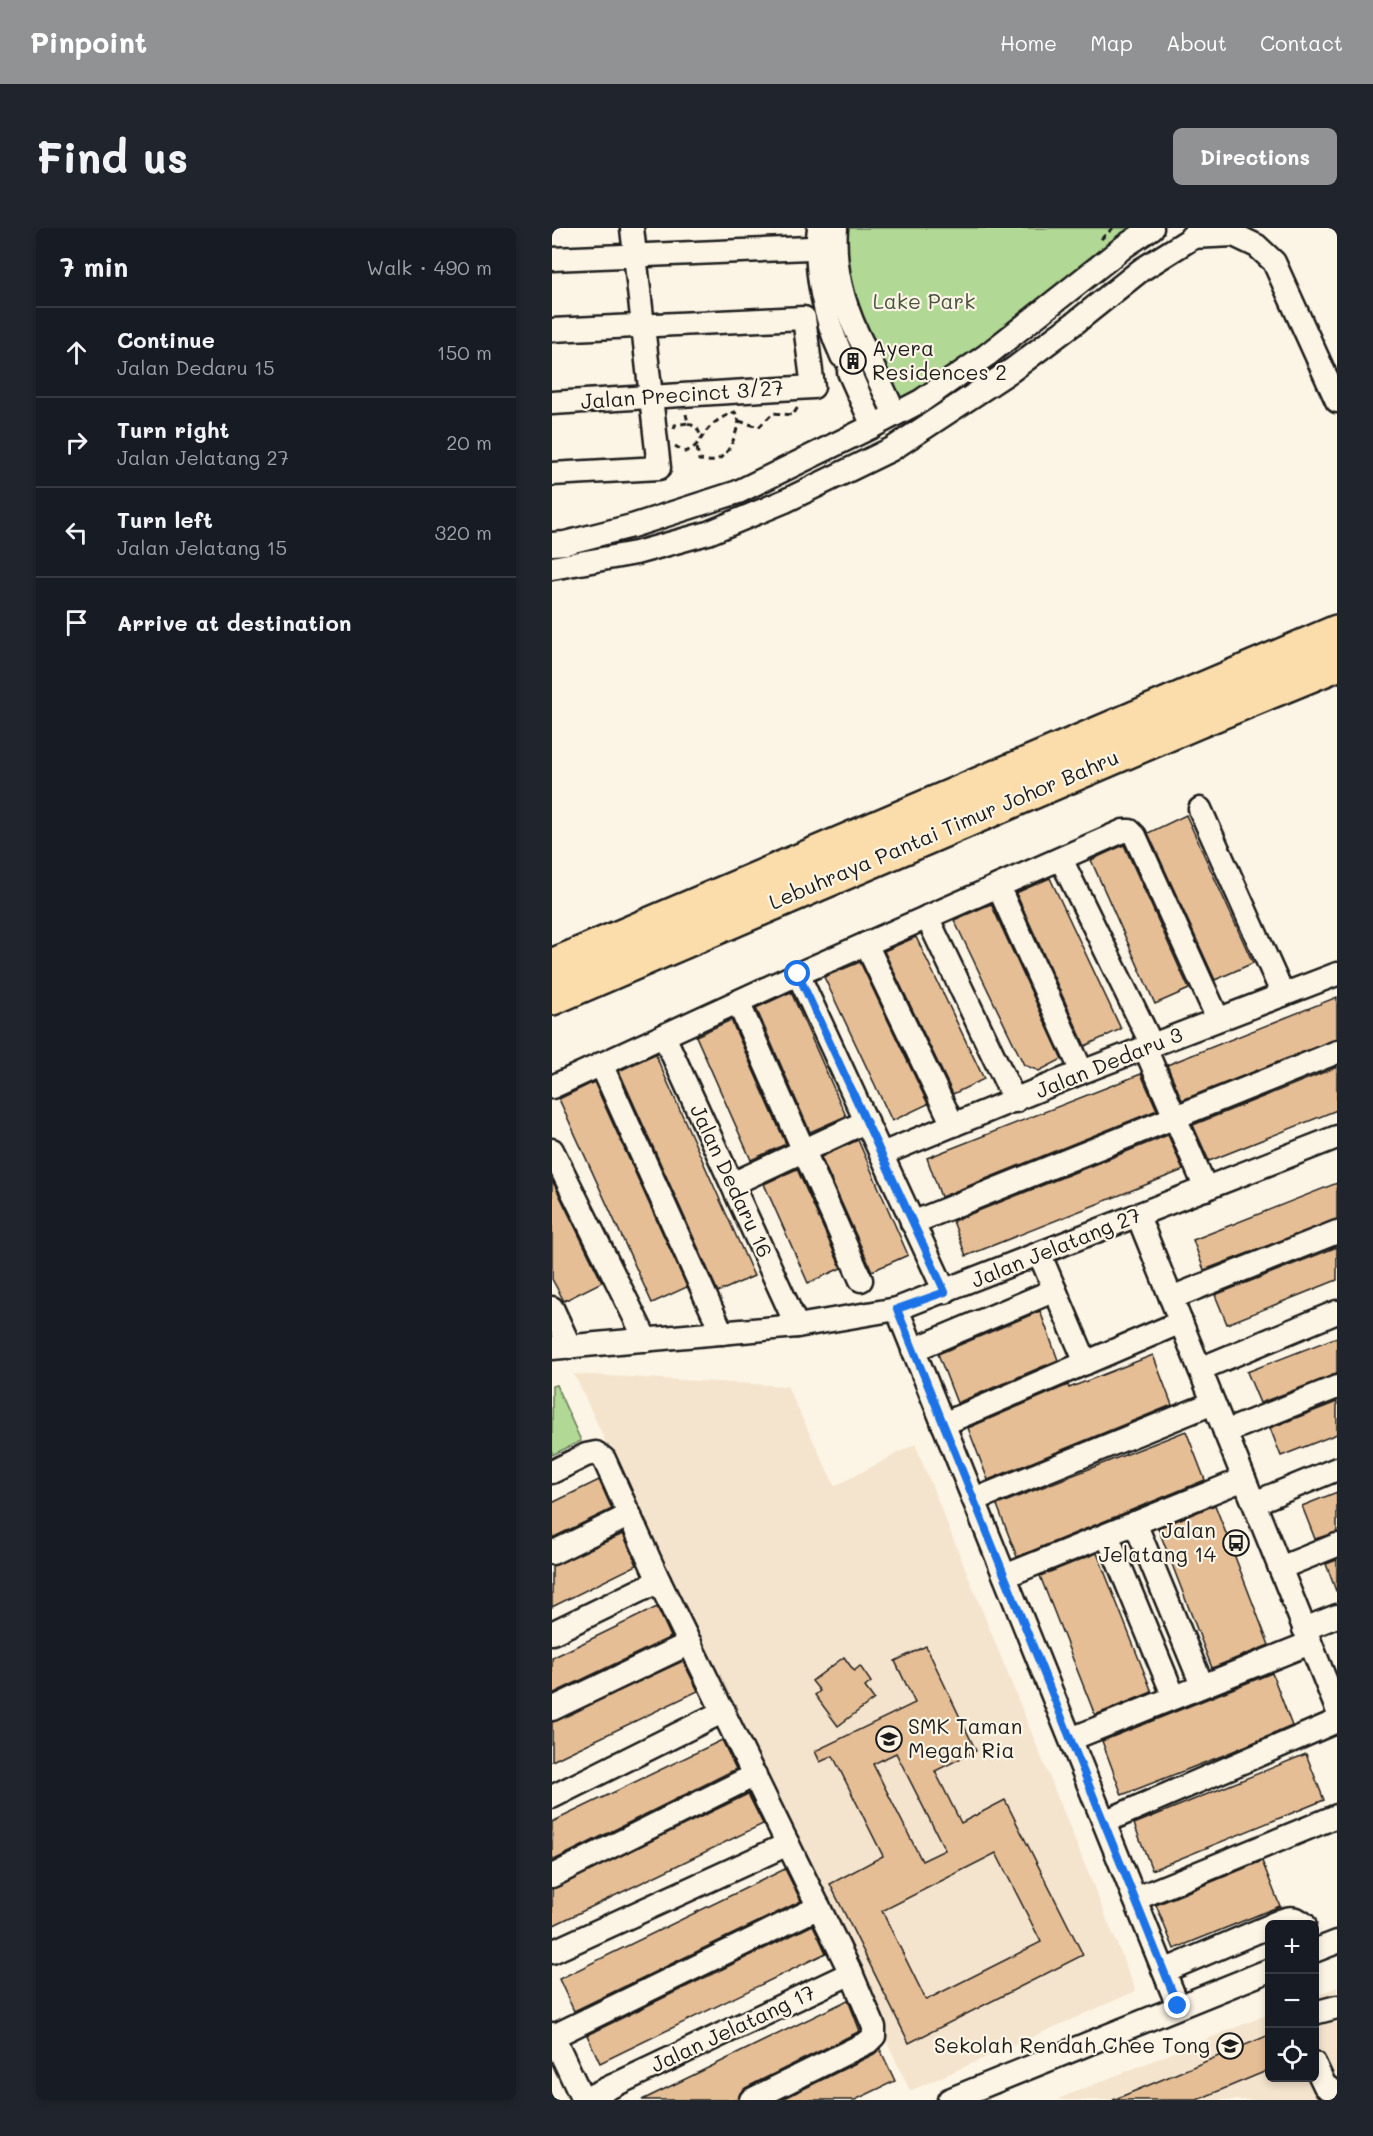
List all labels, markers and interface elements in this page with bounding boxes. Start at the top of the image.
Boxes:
text: Pinpoint [30,24,147,60]
text: Home [1000,29,1057,56]
text: Map [1090,29,1133,56]
text: About [1166,29,1227,56]
text: Contact [1260,29,1343,56]
button: Directions [1173,128,1337,185]
text: Find us [36,129,188,184]
text: 7 min [60,250,128,284]
text: Walk · 490 m [367,254,492,280]
park label: Lake Park [873,287,975,314]
text: Continue [117,325,215,354]
place label: Ayera Residences 2 [872,334,1007,385]
icon: ahead [60,336,93,369]
text: 150 m [437,339,492,365]
building icon: Ayera Residences 2 [838,346,868,376]
text: Jalan Dedaru 15 [117,354,275,380]
street label: Jalan Precinct 3/27 [580,373,784,414]
text: Turn right [117,415,229,444]
icon: right [60,426,93,459]
text: 20 m [446,429,492,455]
text: Jalan Jelatang 27 [117,444,289,470]
text: Turn left [117,505,213,534]
icon: left [60,516,93,549]
text: 320 m [434,519,492,545]
text: Jalan Jelatang 15 [117,534,287,560]
icon: arrive [60,606,93,639]
text: Arrive at destination [117,608,352,637]
street label: Lebuhraya Pantai Timur Johor Bahru [764,742,1122,915]
route start [784,960,810,986]
street label: Jalan Dedaru 3 [1031,1020,1186,1103]
street label: Jalan Dedaru 16 [685,1099,780,1261]
street label: Jalan Jelatang 27 [967,1200,1144,1293]
place label: Jalan Jelatang 14 [1099,1516,1217,1567]
bus stop icon: Jalan Jelatang 14 [1221,1528,1251,1558]
place label: SMK Taman Megah Ria [908,1712,1022,1763]
school or university icon: SMK Taman Megah Ria [874,1724,904,1754]
map controls [1265,1920,1319,2082]
button: + [1265,1920,1319,1974]
button: − [1265,1974,1319,2028]
street label: Jalan Jelatang 17 [646,1978,819,2078]
route end [1164,1992,1190,2018]
button: locate [1265,2028,1319,2082]
place label: Sekolah Rendah Chee Tong [934,2031,1210,2058]
school or university icon: Sekolah Rendah Chee Tong [1215,2031,1245,2061]

